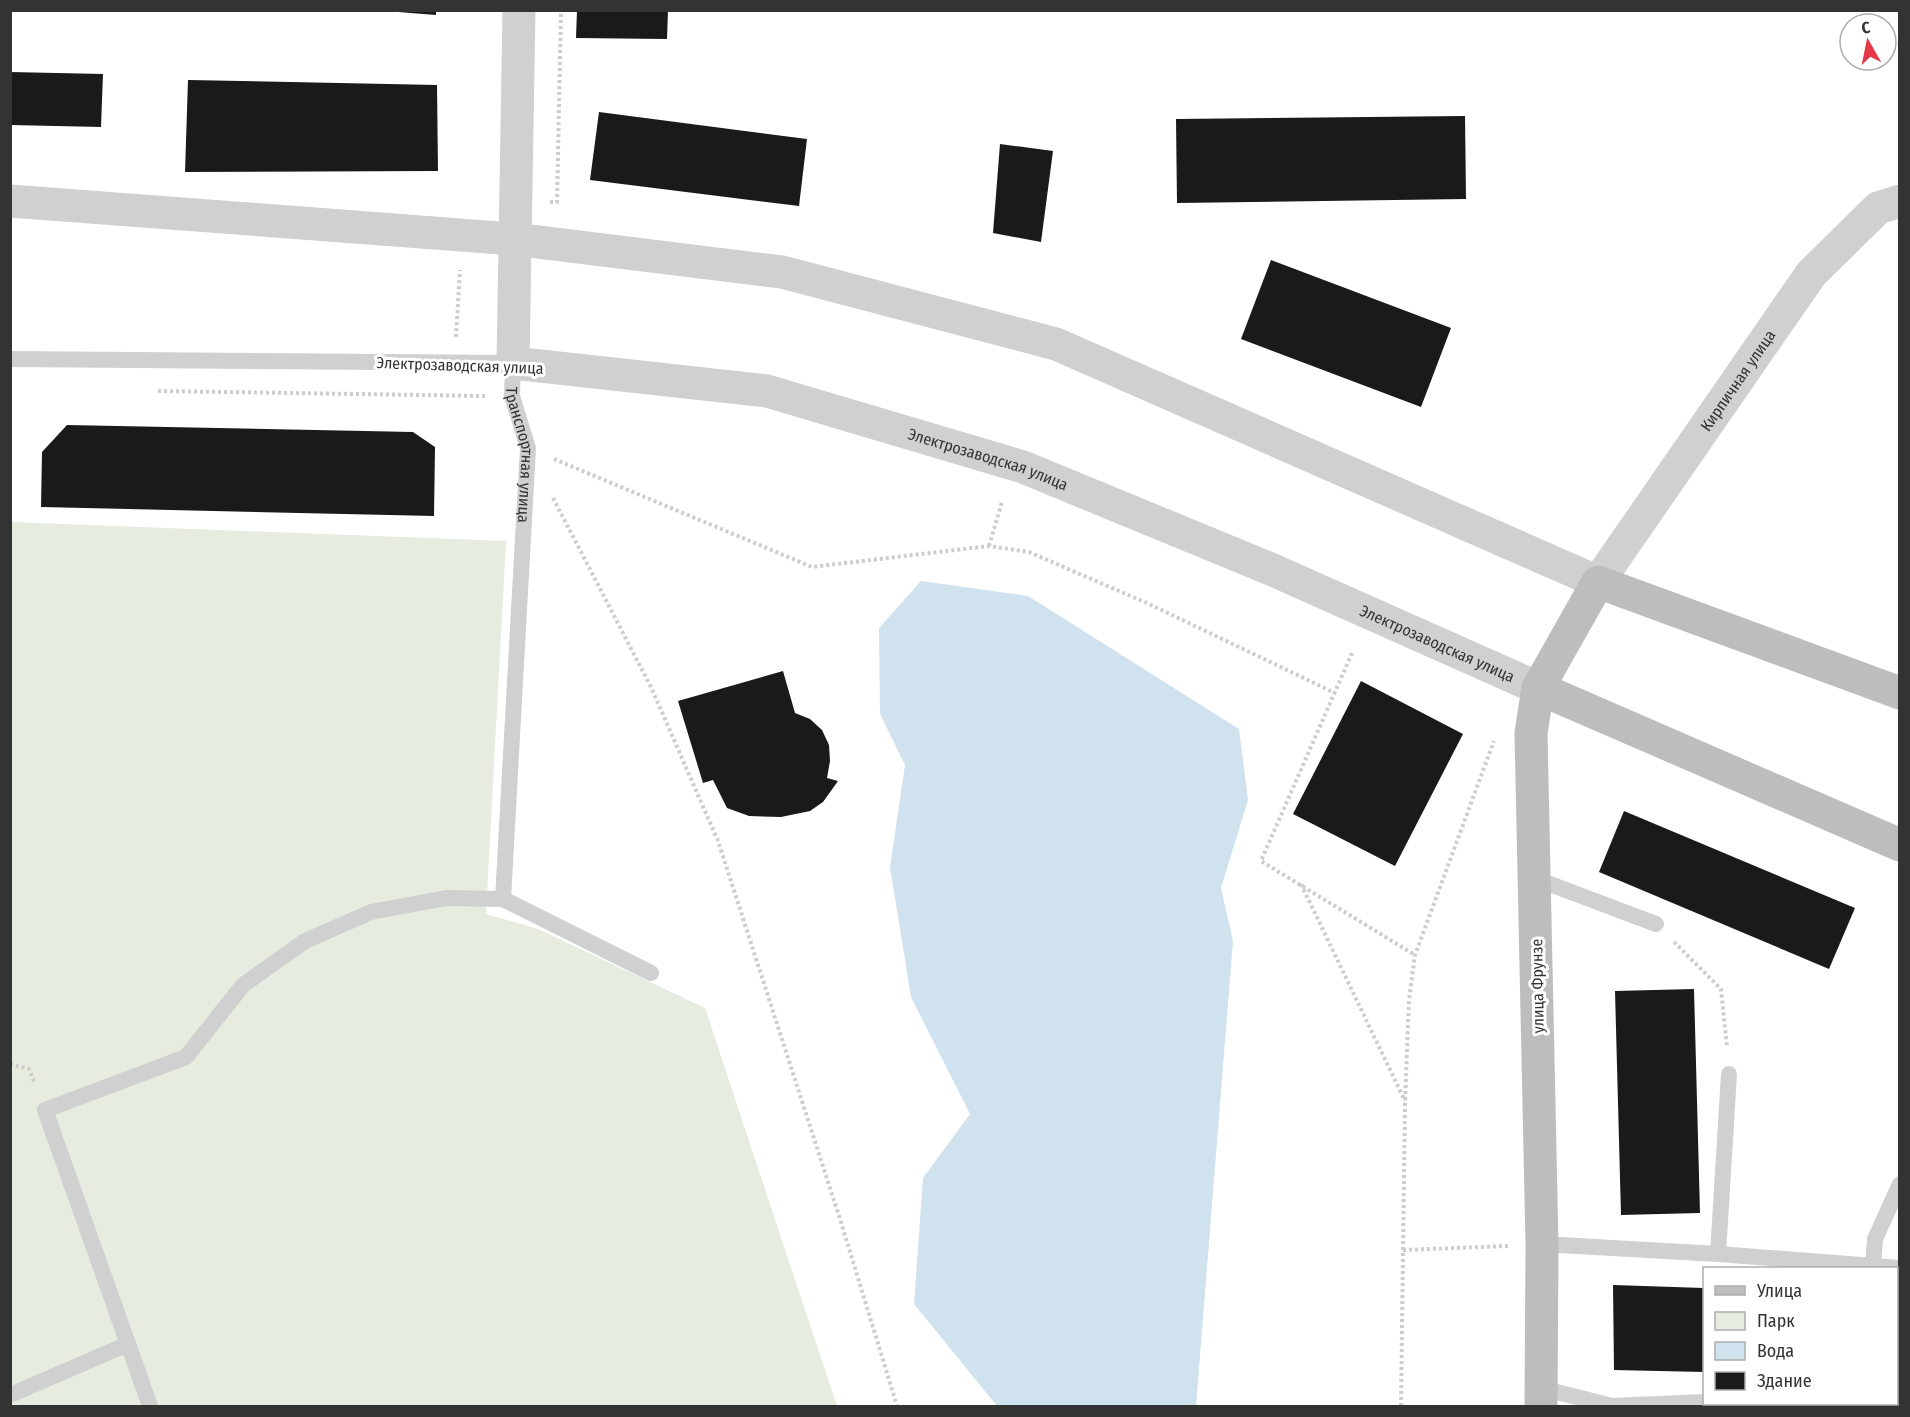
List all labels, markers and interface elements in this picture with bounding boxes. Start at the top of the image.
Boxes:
north arrow [1838,12,1898,72]
text: С [1860,18,1872,38]
street label: Кирпичная улица [1696,326,1780,435]
street label: Электрозаводская улица [376,353,544,378]
street label: Транспортная улица [502,386,537,523]
street label: Электрозаводская улица [906,424,1071,495]
street label: Электрозаводская улица [1357,601,1518,686]
street label: улица Фрунзе [1527,938,1548,1034]
legend [1703,1267,1898,1405]
text: Улица [1756,1280,1802,1302]
text: Парк [1757,1310,1795,1332]
text: Вода [1757,1340,1794,1362]
text: Здание [1757,1370,1812,1392]

